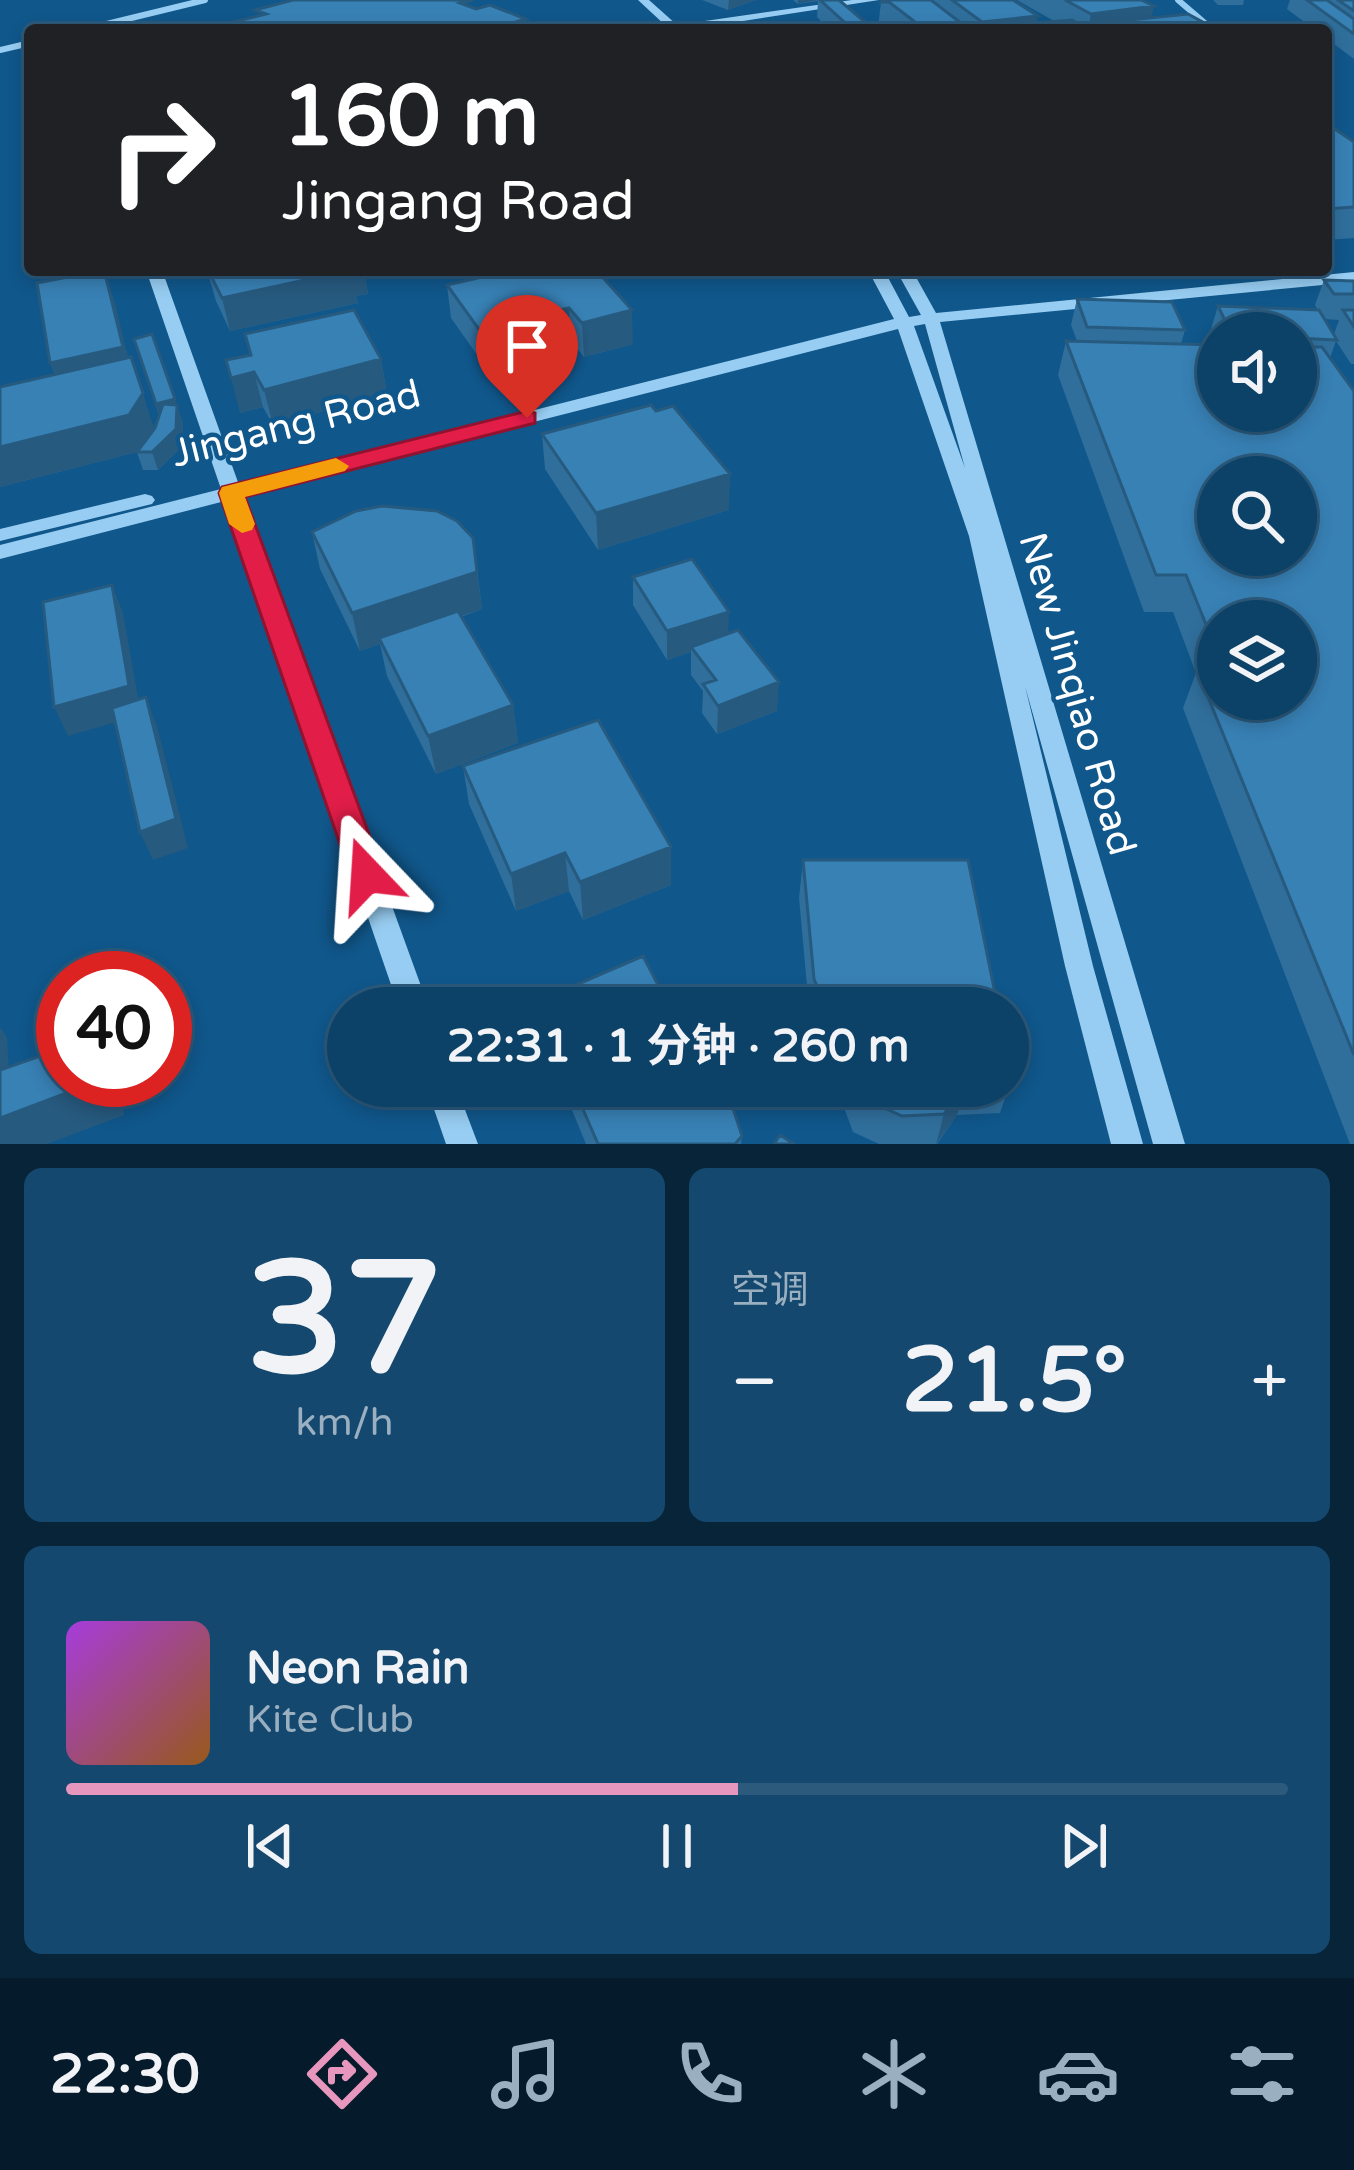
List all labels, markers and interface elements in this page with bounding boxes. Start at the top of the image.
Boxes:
text: 160 m [282,67,539,168]
icon: right [84,72,240,228]
text: Jingang Road [282,169,635,234]
pin [476,295,578,418]
map controls [1197,312,1317,720]
button: sound [1197,312,1317,432]
icon: arrive [494,313,560,379]
street label: Jingang Road [167,370,425,478]
button: search [1197,456,1317,576]
street label: New Jinqiao Road [1008,527,1146,861]
button: layers [1197,600,1317,720]
position arrow [304,812,430,938]
speed limit sign: 40 [36,951,192,1107]
text: 22:31 · 1 分钟 · 260 m [447,1020,909,1074]
text: 37 [247,1227,442,1415]
text: 空调 [731,1267,809,1314]
text: 21.5° [902,1327,1127,1436]
text: − [731,1342,778,1422]
text: + [1251,1342,1288,1422]
text: km/h [295,1399,394,1446]
text: Neon Rain [246,1642,469,1696]
text: Kite Club [246,1696,414,1743]
icon: previous [237,1813,303,1879]
icon: pause [644,1813,710,1879]
icon: next [1051,1813,1117,1879]
icon: directions [300,2032,384,2116]
icon: music [484,2032,568,2116]
icon: phone [668,2032,752,2116]
icon: climate [852,2032,936,2116]
icon: car [1036,2032,1120,2116]
icon: filters [1220,2032,1304,2116]
text: 22:30 [50,2042,200,2107]

